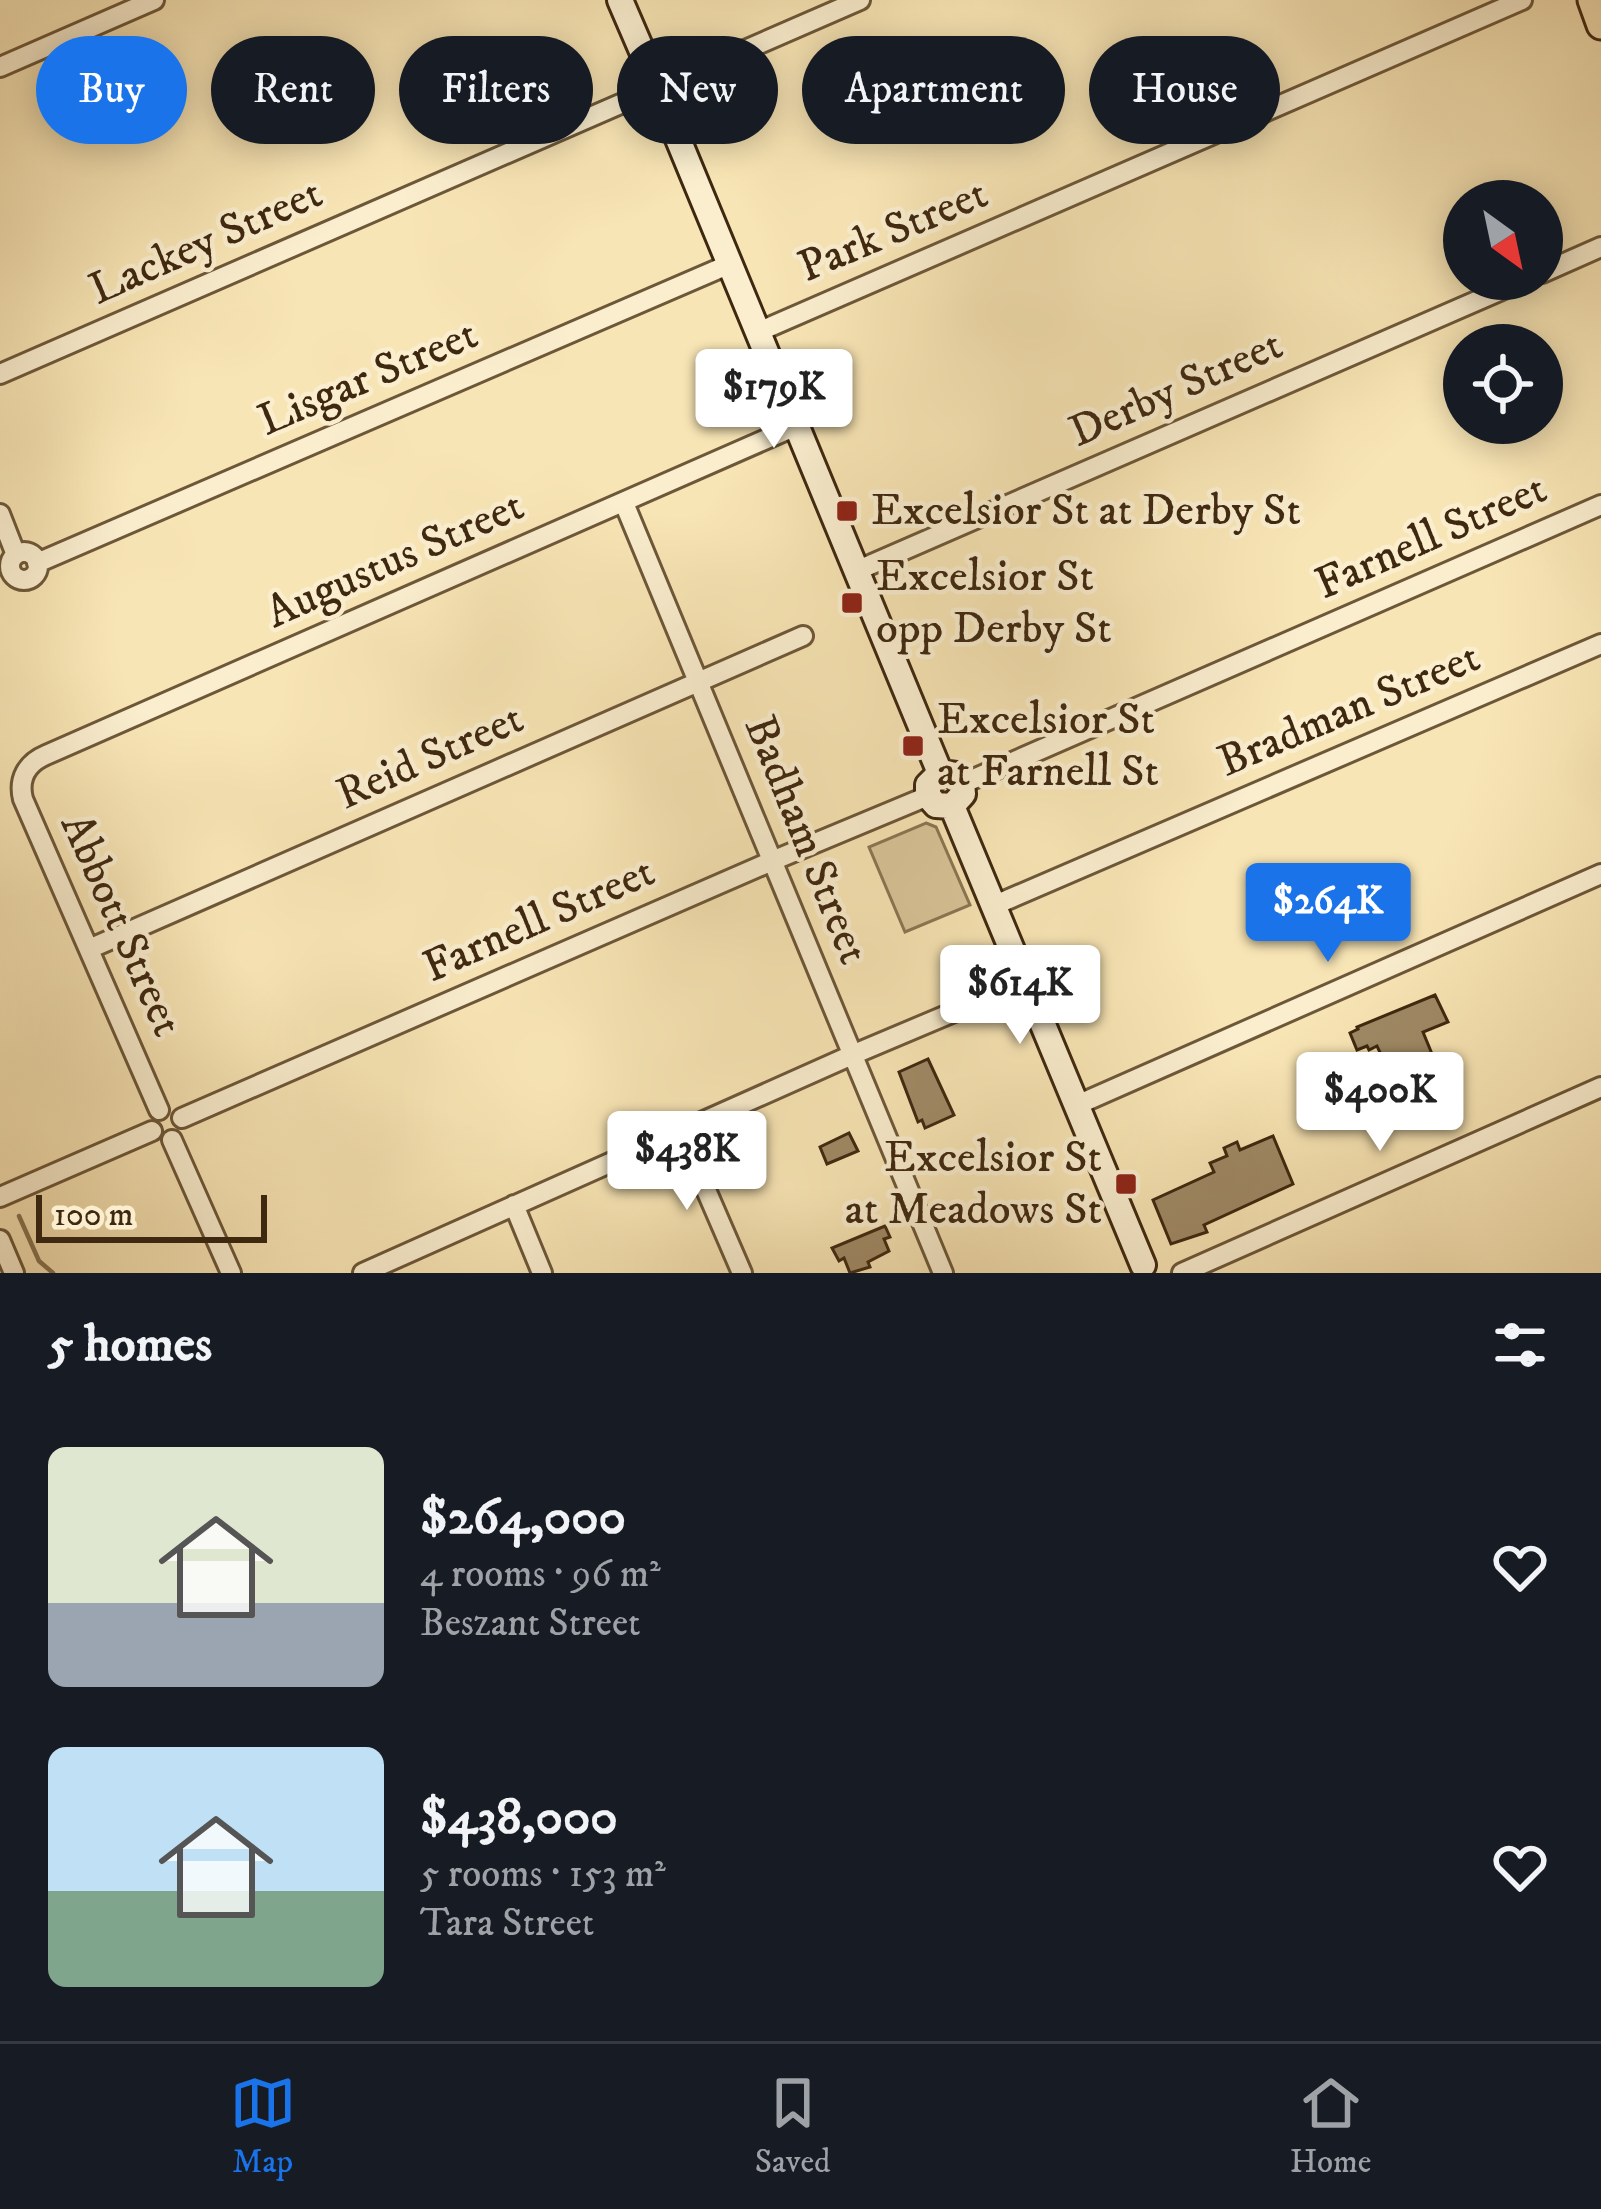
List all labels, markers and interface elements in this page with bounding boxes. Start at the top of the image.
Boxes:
chip: Buy [36,36,187,144]
chip: Rent [211,36,375,144]
chip: Filters [399,36,593,144]
chip: New [617,36,778,144]
chip: Apartment [802,36,1065,144]
chip: House [1089,36,1280,144]
street label: Lackey Street [81,166,331,318]
street label: Park Street [790,166,996,296]
north arrow [1443,180,1563,300]
map controls [1443,180,1563,444]
street label: Lisgar Street [250,307,486,449]
street label: Derby Street [1061,317,1291,461]
button: locate [1443,324,1563,444]
pin: $179K [690,349,858,451]
text: $179K [722,363,826,412]
street label: Farnell Street [1307,461,1555,613]
street label: Augustus Street [257,478,533,642]
place label: Excelsior St at Derby St [871,483,1301,539]
marker: Excelsior St at Derby St [834,498,860,524]
place label: Excelsior St opp Derby St [876,549,1112,657]
marker: Excelsior St opp Derby St [839,590,865,616]
street label: Bradman Street [1210,630,1488,790]
street label: Reid Street [328,691,532,823]
place label: Excelsior St at Farnell St [937,692,1159,800]
street label: Badham Street [731,708,881,972]
marker: Excelsior St at Farnell St [900,733,926,759]
street label: Abbott Street [47,805,195,1045]
street label: Farnell Street [415,844,663,996]
pin: $264K [1244,863,1412,965]
text: $264K [1273,877,1383,926]
pin: $614K [936,945,1104,1047]
text: $614K [967,959,1073,1008]
pin: $400K [1296,1052,1464,1154]
text: $400K [1323,1066,1437,1115]
pin: $438K [603,1111,771,1213]
text: $438K [634,1125,740,1174]
place label: Excelsior St at Meadows St [845,1130,1102,1238]
marker: Excelsior St at Meadows St [1113,1171,1139,1197]
scale bar [36,1189,267,1242]
text: 100 m [54,1195,133,1236]
icon: filters [1487,1312,1553,1378]
text: 5 homes [48,1313,212,1377]
text: $264,000 [420,1486,626,1550]
icon: home [144,1495,288,1639]
icon: heart [1487,1534,1553,1600]
text: 4 rooms · 96 m² [420,1550,661,1599]
text: Beszant Street [420,1599,641,1648]
text: $438,000 [420,1786,618,1850]
icon: home [144,1795,288,1939]
icon: heart [1487,1834,1553,1900]
text: 5 rooms · 153 m² [420,1850,666,1899]
text: Tara Street [420,1899,594,1948]
tab: Map [230,2070,296,2183]
tab: Saved [755,2070,831,2183]
tab: Home [1290,2070,1371,2183]

